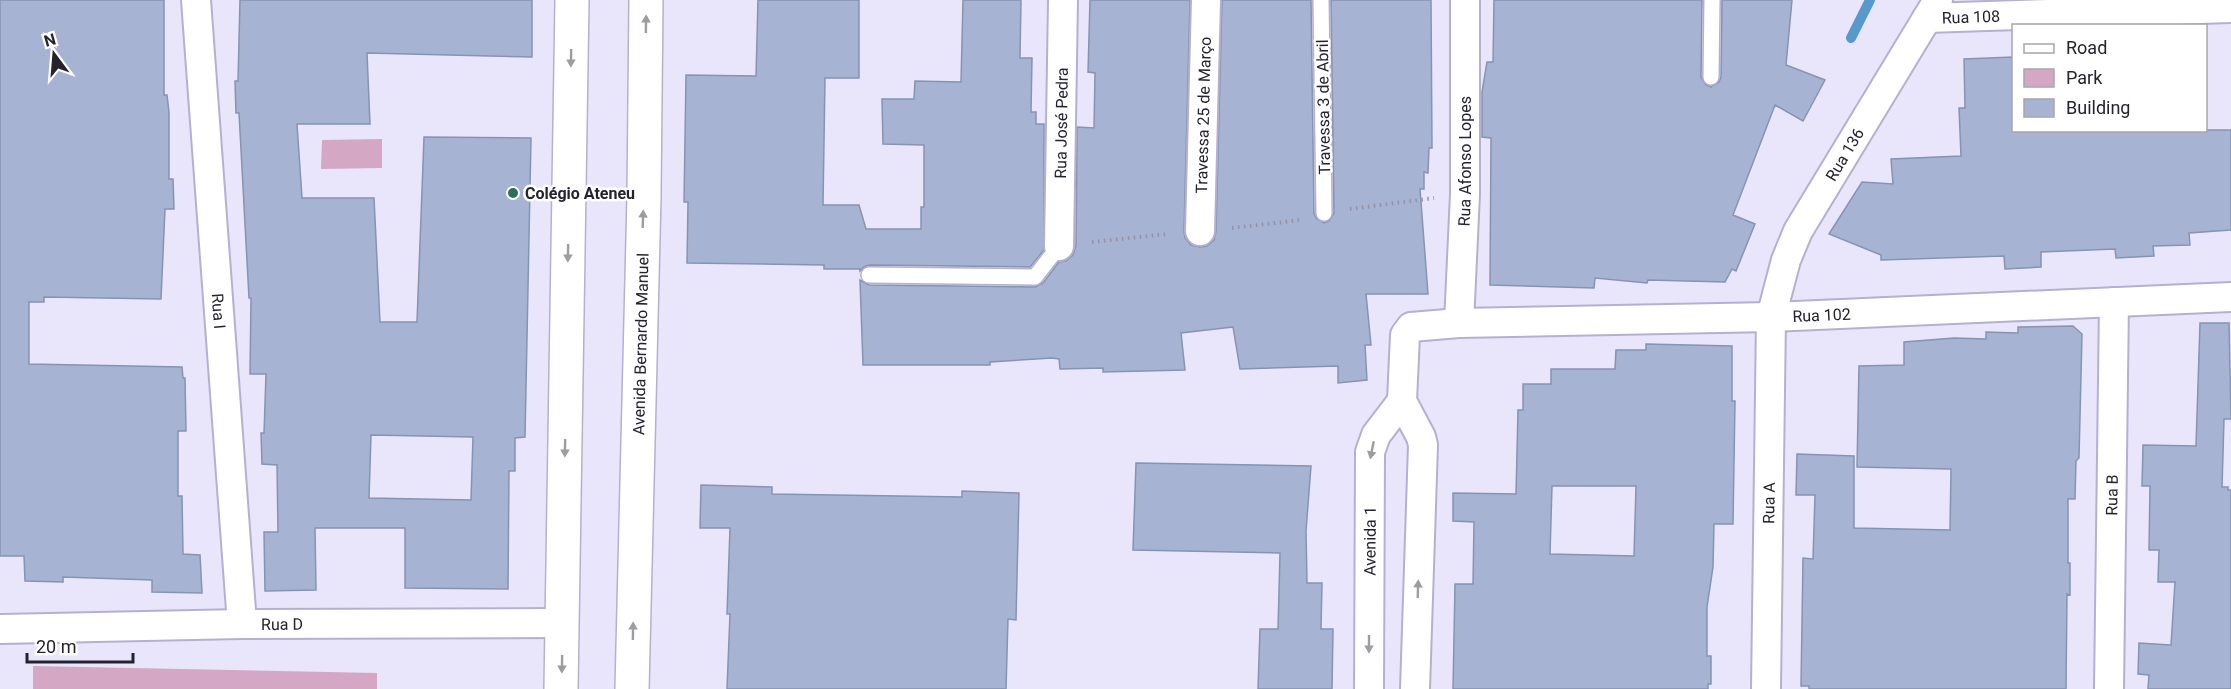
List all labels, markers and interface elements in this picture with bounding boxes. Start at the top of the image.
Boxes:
street label: Rua 108 [1942,7,2000,28]
one-way arrow [641,14,651,33]
north arrow [24,24,84,84]
legend [2012,24,2207,132]
text: N [42,29,58,51]
street label: Travessa 25 de Março [1192,36,1215,194]
text: Road [2066,37,2107,58]
street label: Travessa 3 de Abril [1313,39,1334,175]
one-way arrow [566,49,576,68]
street label: Rua José Pedra [1051,67,1072,179]
text: Park [2066,67,2103,88]
street label: Rua Afonso Lopes [1455,96,1475,227]
text: Building [2066,97,2130,118]
street label: Rua 136 [1822,125,1868,184]
place label: Colégio Ateneu [525,184,635,203]
marker: Colégio Ateneu [506,186,520,200]
one-way arrow [639,209,648,228]
one-way arrow [563,244,572,263]
street label: Avenida Bernardo Manuel [629,253,653,435]
street label: Rua I [208,293,229,330]
street label: Rua 102 [1792,305,1851,326]
one-way arrow [560,439,570,458]
one-way arrow [1367,441,1376,460]
street label: Rua B [2102,474,2122,516]
street label: Rua A [1759,481,1779,524]
street label: Avenida 1 [1360,506,1380,576]
one-way arrow [1414,579,1423,598]
street label: Rua D [261,615,303,634]
one-way arrow [629,621,638,640]
scale bar [27,626,134,664]
one-way arrow [1364,635,1374,654]
text: 20 m [36,636,76,657]
one-way arrow [557,655,567,674]

